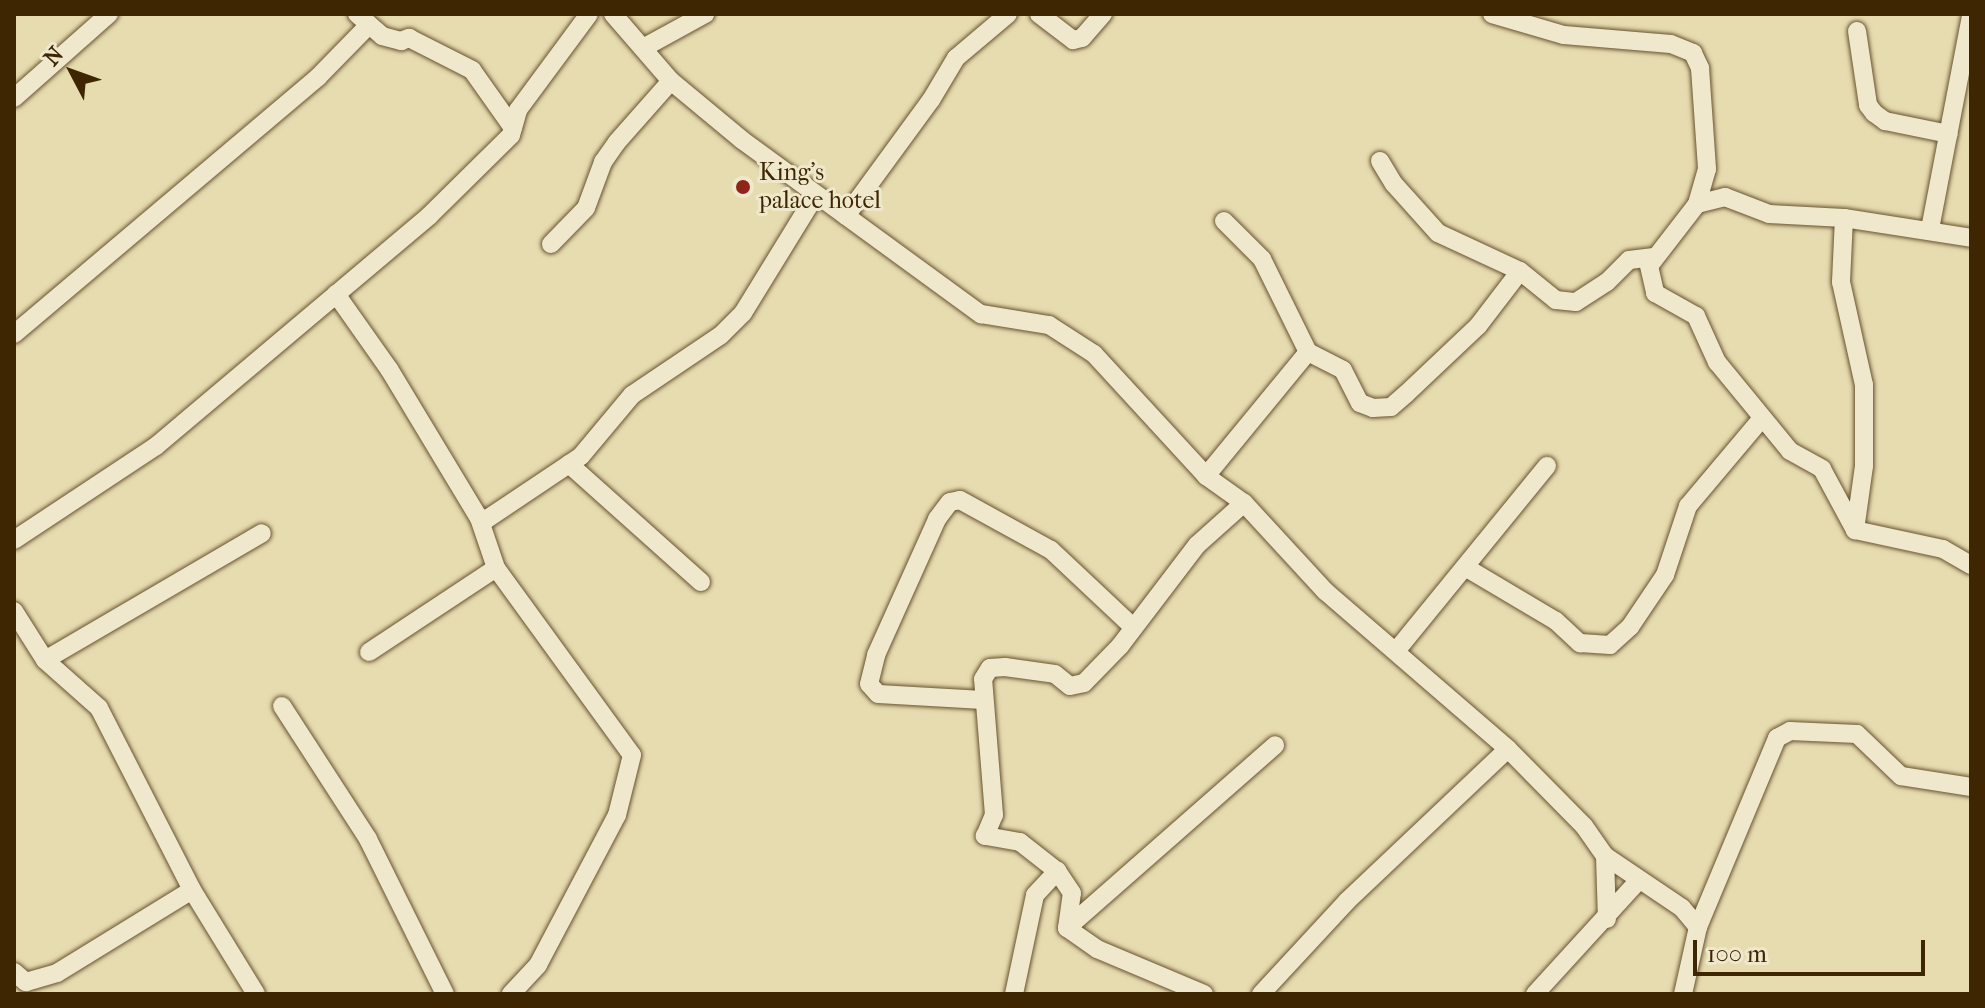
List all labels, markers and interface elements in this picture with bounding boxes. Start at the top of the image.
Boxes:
north arrow [32,32,112,112]
text: N [39,41,69,71]
place label: King's palace hotel [759,159,881,215]
marker: King's palace hotel [734,178,752,196]
scale bar [1697,924,1929,974]
text: 100 m [1707,940,1767,968]

